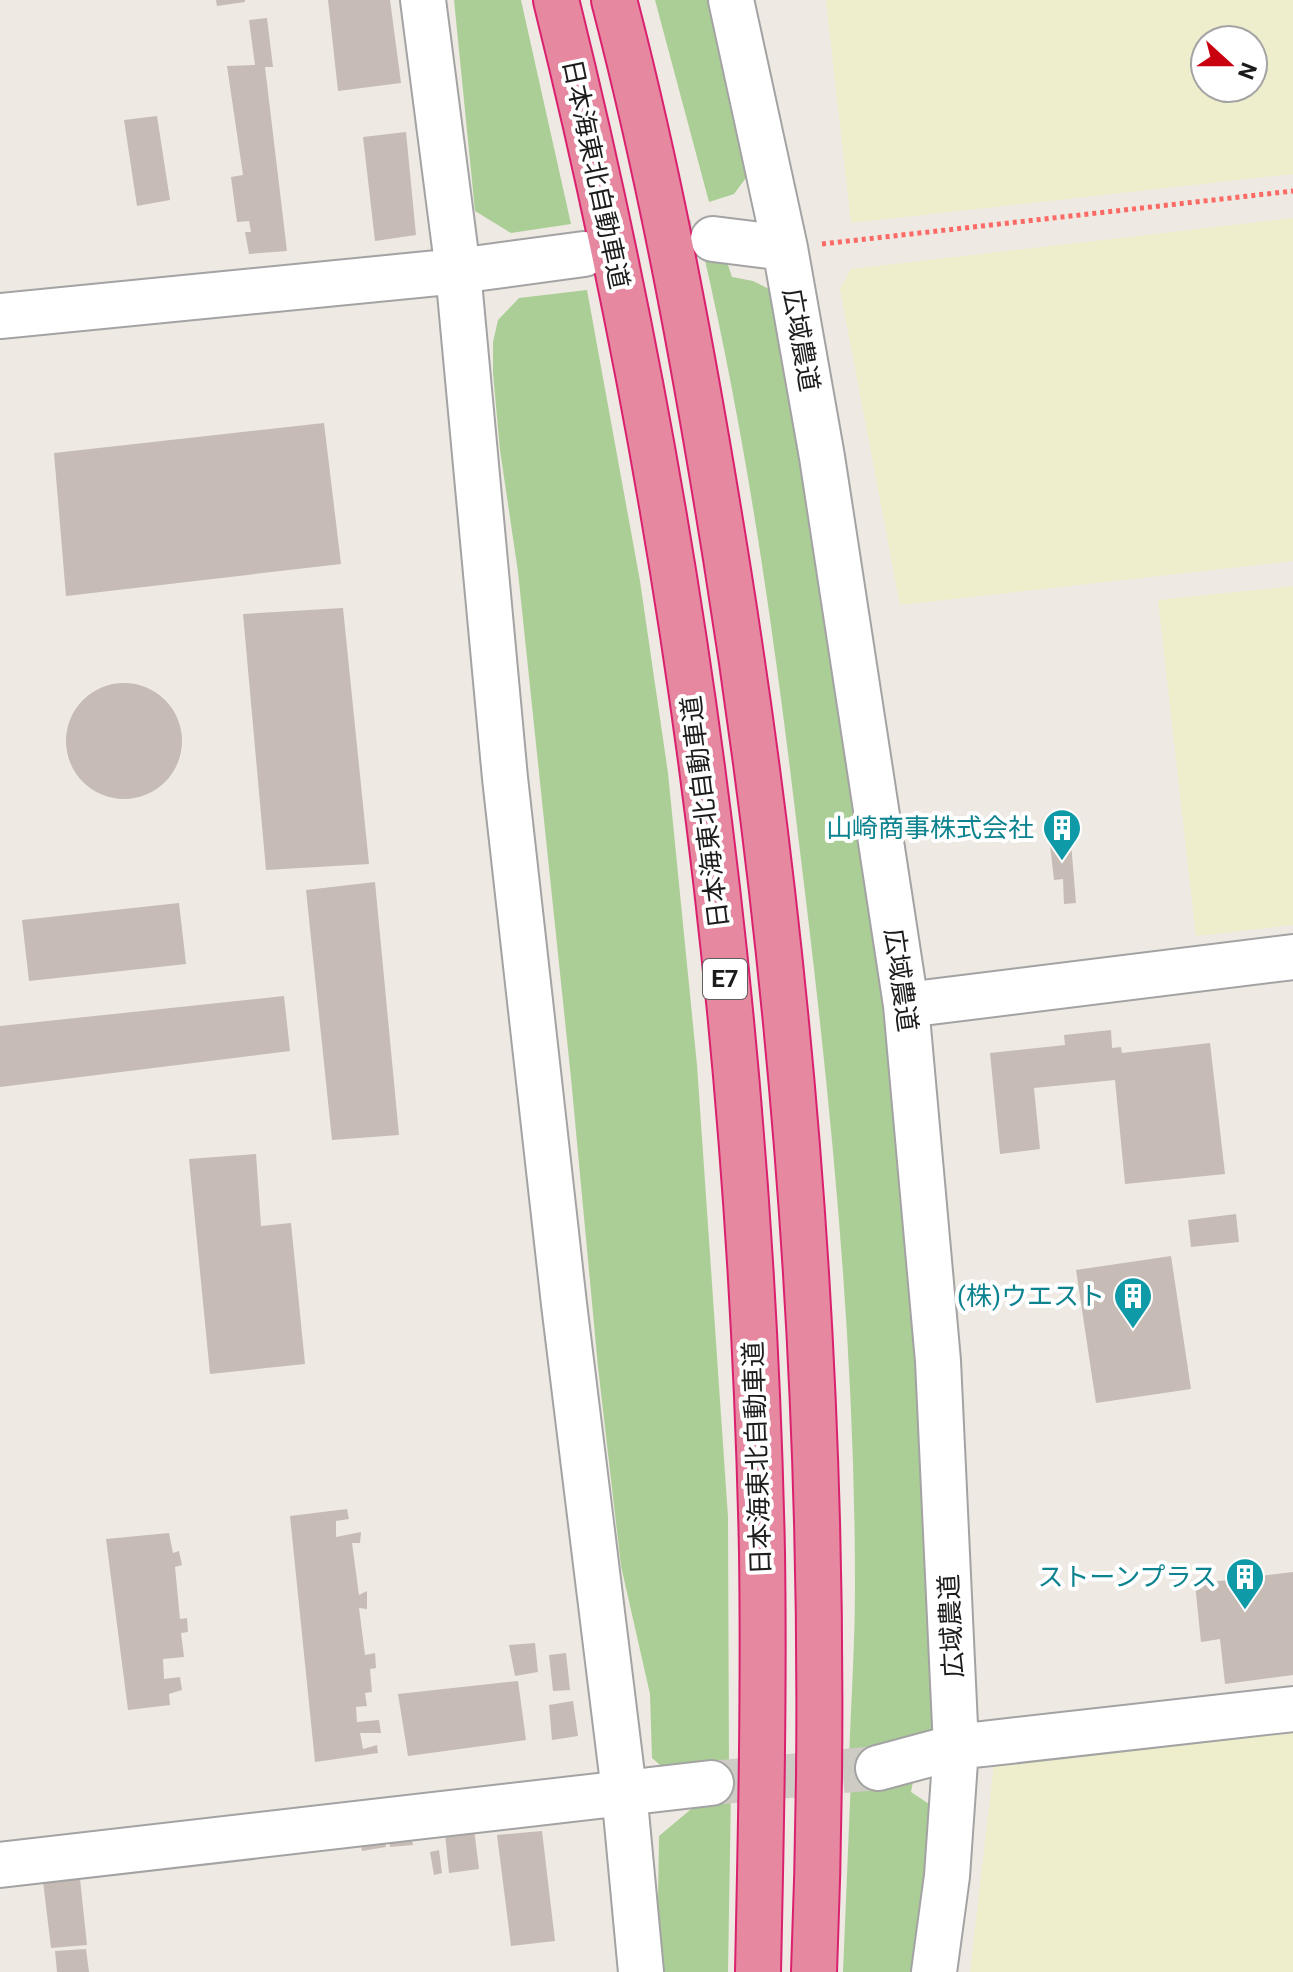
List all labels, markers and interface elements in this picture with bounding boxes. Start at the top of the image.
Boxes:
north arrow [1189,24,1269,104]
street label: 日本海東北自動車道 [557,56,635,292]
text: N [1233,59,1262,83]
street label: 広域農道 [777,286,825,394]
street label: 日本海東北自動車道 [676,694,734,930]
building icon: 山崎商事株式会社 [1041,807,1083,862]
place label: 山崎商事株式会社 [826,813,1034,843]
street label: 広域農道 [879,926,923,1034]
road number: E7 [703,959,747,999]
building icon: (株)ウエスト [1112,1275,1154,1330]
place label: (株)ウエスト [957,1281,1105,1311]
street label: 日本海東北自動車道 [738,1341,776,1575]
building icon: ストーンプラス [1224,1556,1266,1611]
place label: ストーンプラス [1038,1562,1217,1592]
street label: 広域農道 [933,1573,969,1679]

